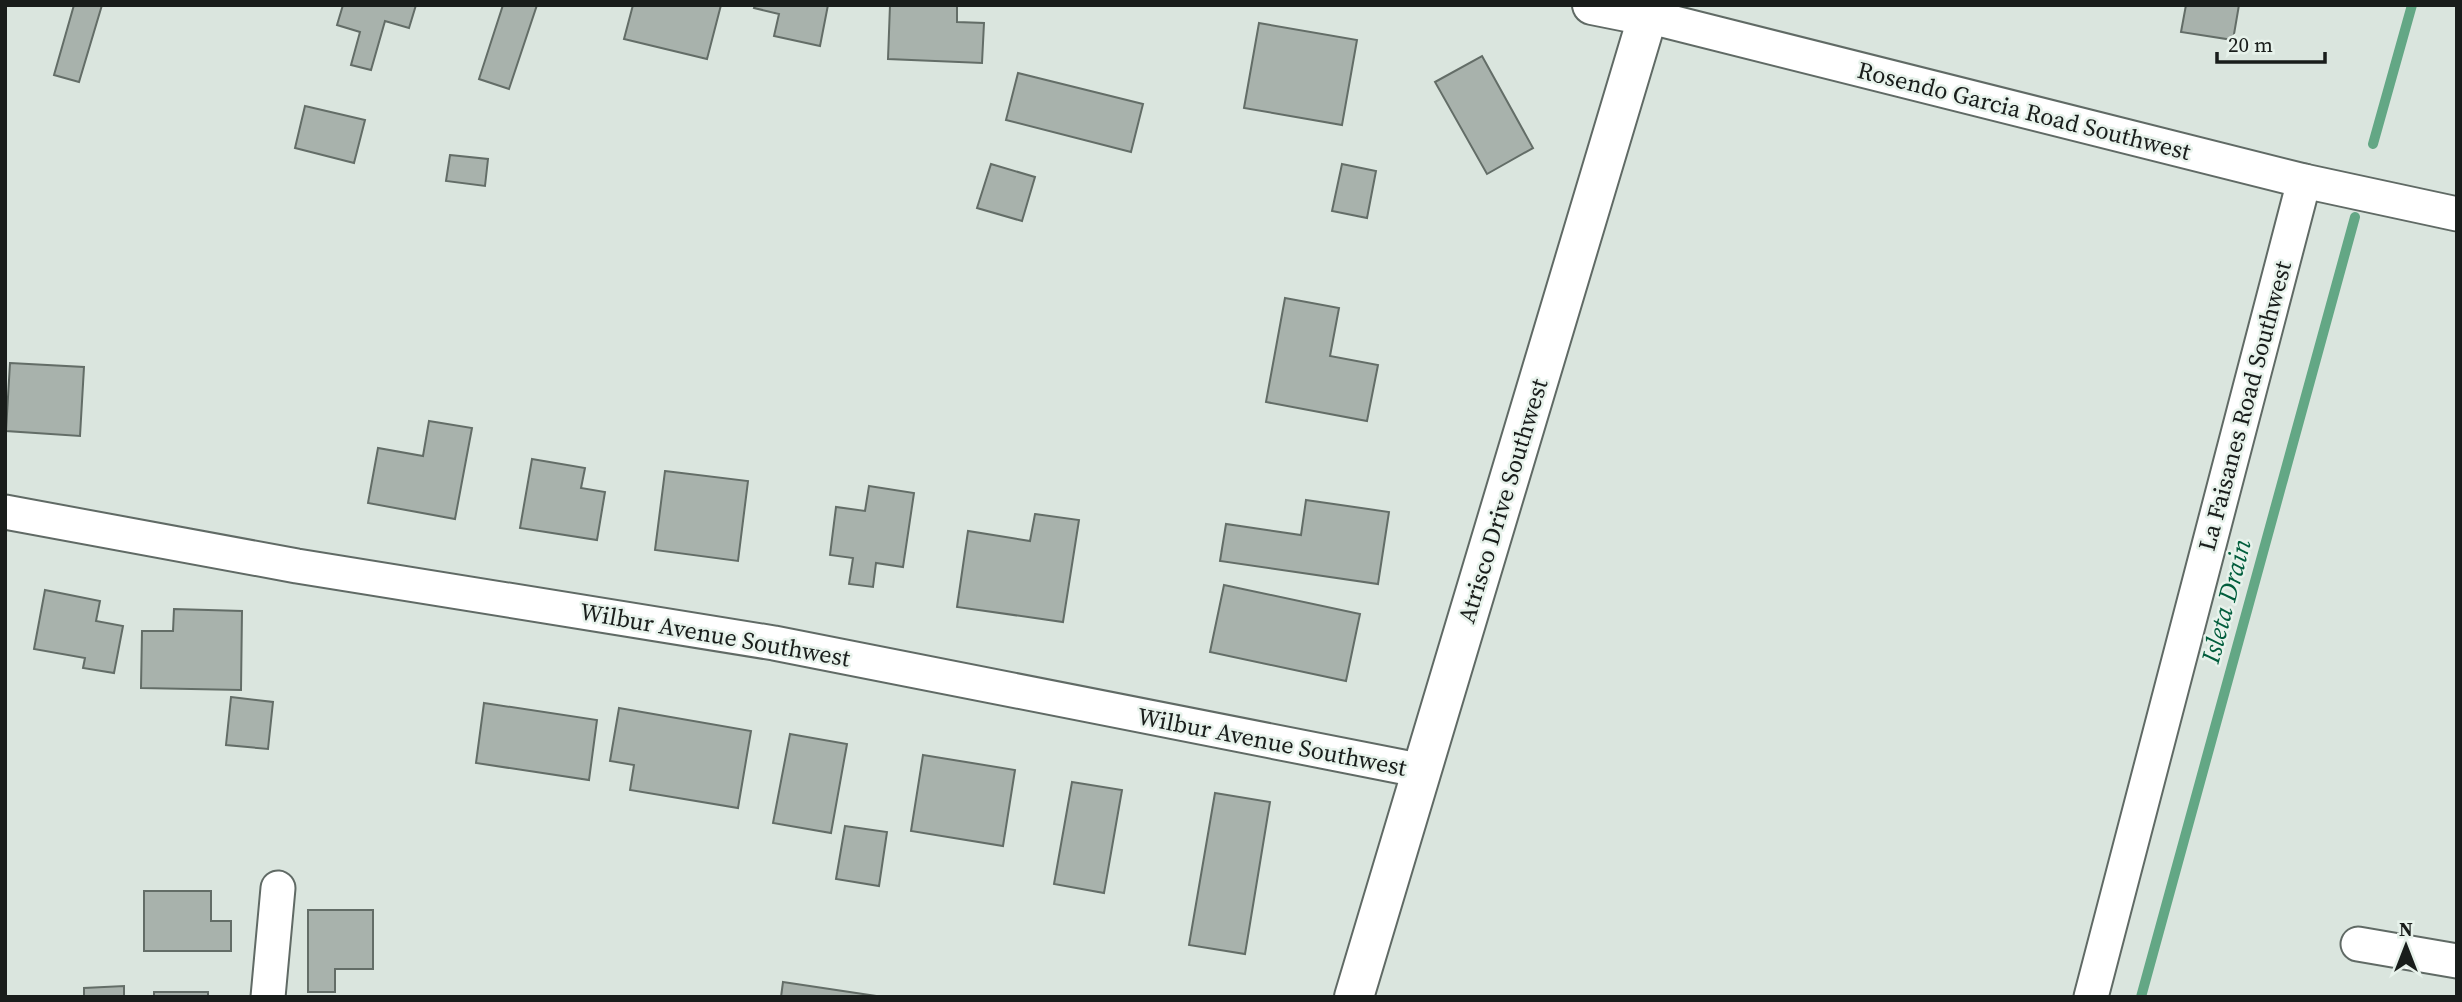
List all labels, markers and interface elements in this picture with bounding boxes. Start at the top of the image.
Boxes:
scale bar [2217,21,2326,65]
text: 20 m [2228,30,2273,59]
street label: Rosendo Garcia Road Southwest [1854,53,2194,168]
street label: La Faisanes Road Southwest [2190,257,2299,554]
street label: Atrisco Drive Southwest [1450,374,1555,627]
water label: Isleta Drain [2192,535,2260,668]
street label: Wilbur Avenue Southwest [577,594,853,675]
street label: Wilbur Avenue Southwest [1135,699,1410,784]
north arrow [2371,911,2441,981]
text: N [2399,916,2413,942]

